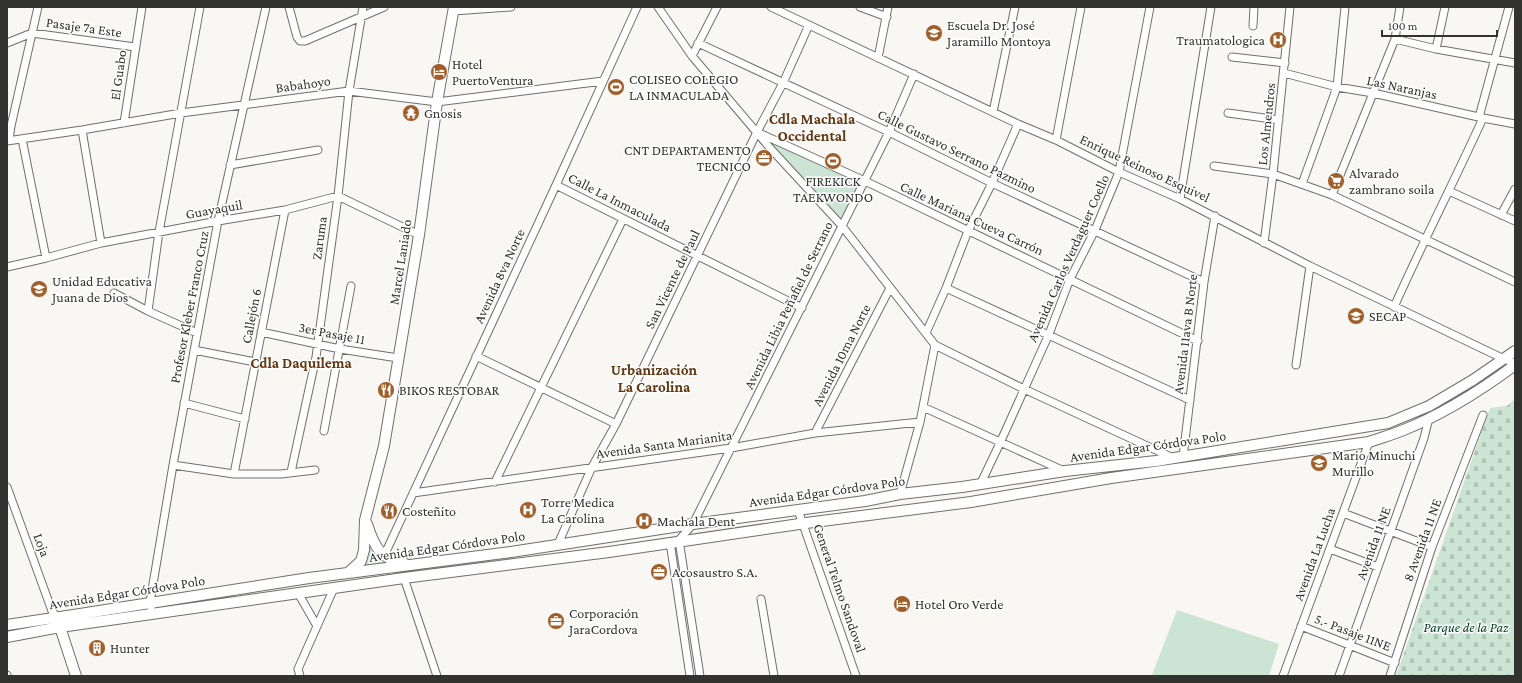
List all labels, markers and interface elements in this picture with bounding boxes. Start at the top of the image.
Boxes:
scale bar [1382,12,1497,38]
street label: Pasaje 7a Este [45,14,123,41]
place label: Escuela Dr. José Jaramillo Montoya [945,17,1052,49]
text: 100 m [1388,19,1418,33]
school or university icon: Escuela Dr. José Jaramillo Montoya [924,23,944,43]
hospital icon: Traumatologica [1268,30,1288,50]
place label: Traumatologica [1176,32,1266,48]
street label: El Guabo [107,49,129,101]
place label: Hotel PuertoVentura [452,56,534,88]
hotel icon: Hotel PuertoVentura [429,62,449,82]
place label: COLISEO COLEGIO LA INMACULADA [629,71,738,103]
street label: Babahoyo [274,72,332,96]
street label: Las Naranjas [1365,72,1439,103]
sports icon: COLISEO COLEGIO LA INMACULADA [606,77,626,97]
street label: Los Almendros [1254,82,1278,166]
temple icon: Gnosis [401,103,421,123]
place label: Gnosis [424,105,462,121]
street label: Calle Gustavo Serrano Pazmino [875,106,1039,196]
district label: Cdla Machala Occidental [769,111,856,144]
street label: Enrique Reinoso Esquivel [1077,131,1213,205]
place label: CNT DEPARTAMENTO TECNICO [624,142,751,174]
office icon: CNT DEPARTAMENTO TECNICO [754,148,774,168]
sports icon: FIREKICK TAEKWONDO [823,151,843,171]
place label: Alvarado zambrano soila [1349,165,1435,197]
street label: Calle La Inmaculada [566,169,675,235]
supermarket icon: Alvarado zambrano soila [1326,171,1346,191]
street label: Avenida Carlos Verdaguer Coello [1024,172,1112,344]
place label: FIREKICK TAEKWONDO [793,173,873,205]
street label: Calle Mariana Cueva Carrón [898,178,1047,259]
street label: Guayaquil [184,196,244,222]
street label: Zaruma [308,215,330,261]
street label: Marcel Laniado [385,218,415,306]
street label: Avenida Libia Peñafiel de Serrano [740,218,836,392]
street label: Avenida 8va Norte [470,226,528,326]
street label: San Vicente de Paul [641,227,703,331]
street label: Profesor Kleber Franco Cruz [166,229,212,385]
place label: Unidad Educativa Juana de Dios [50,273,152,305]
street label: Avenida 11ava B Norte [1170,273,1200,395]
school or university icon: Unidad Educativa Juana de Dios [29,279,49,299]
street label: Callejón 6 [238,287,265,345]
street label: Avenida 10ma Norte [808,301,874,409]
school or university icon: SECAP [1346,306,1366,326]
place label: SECAP [1369,308,1406,324]
street label: 3er Pasaje 11 [297,319,367,348]
district label: Cdla Daquilema [250,355,353,371]
district label: Urbanización La Carolina [611,362,698,395]
restaurant icon: BIKOS RESTOBAR [376,380,396,400]
place label: BIKOS RESTOBAR [399,382,500,398]
street label: Avenida Santa Marianita [595,426,734,461]
street label: Avenida Edgar Córdova Polo [1069,427,1227,465]
place label: Mario Minuchi Murillo [1332,447,1416,479]
school or university icon: Mario Minuchi Murillo [1309,453,1329,473]
street label: Avenida Edgar Córdova Polo [748,472,906,510]
place label: Torre Medica La Carolina [541,494,615,526]
street label: 8 Avenida 11 NE [1400,496,1444,583]
hospital icon: Torre Medica La Carolina [518,500,538,520]
restaurant icon: Costeñito [379,501,399,521]
place label: Costeñito [402,503,456,519]
street label: Avenida 11 NE [1352,504,1394,582]
street label: Avenida La Lucha [1290,505,1338,603]
hospital icon: Machala Dent [634,511,654,531]
place label: Machala Dent [657,513,736,529]
street label: General Telmo Sandoval [810,521,870,655]
street label: Avenida Edgar Córdova Polo [368,527,526,565]
street label: Loja [29,531,54,560]
office icon: Acosaustro S.A. [649,562,669,582]
place label: Acosaustro S.A. [672,564,757,580]
street label: Avenida Edgar Córdova Polo [48,572,206,612]
hotel icon: Hotel Oro Verde [892,594,912,614]
place label: Hotel Oro Verde [915,596,1004,612]
place label: Corporación JaraCordova [567,605,639,637]
street label: 5.- Pasaje 11NE [1312,610,1394,655]
office icon: Corporación JaraCordova [546,611,566,631]
park label: Parque de la Paz [1424,619,1509,635]
building icon: Hunter [87,638,107,658]
place label: Hunter [110,640,150,656]

